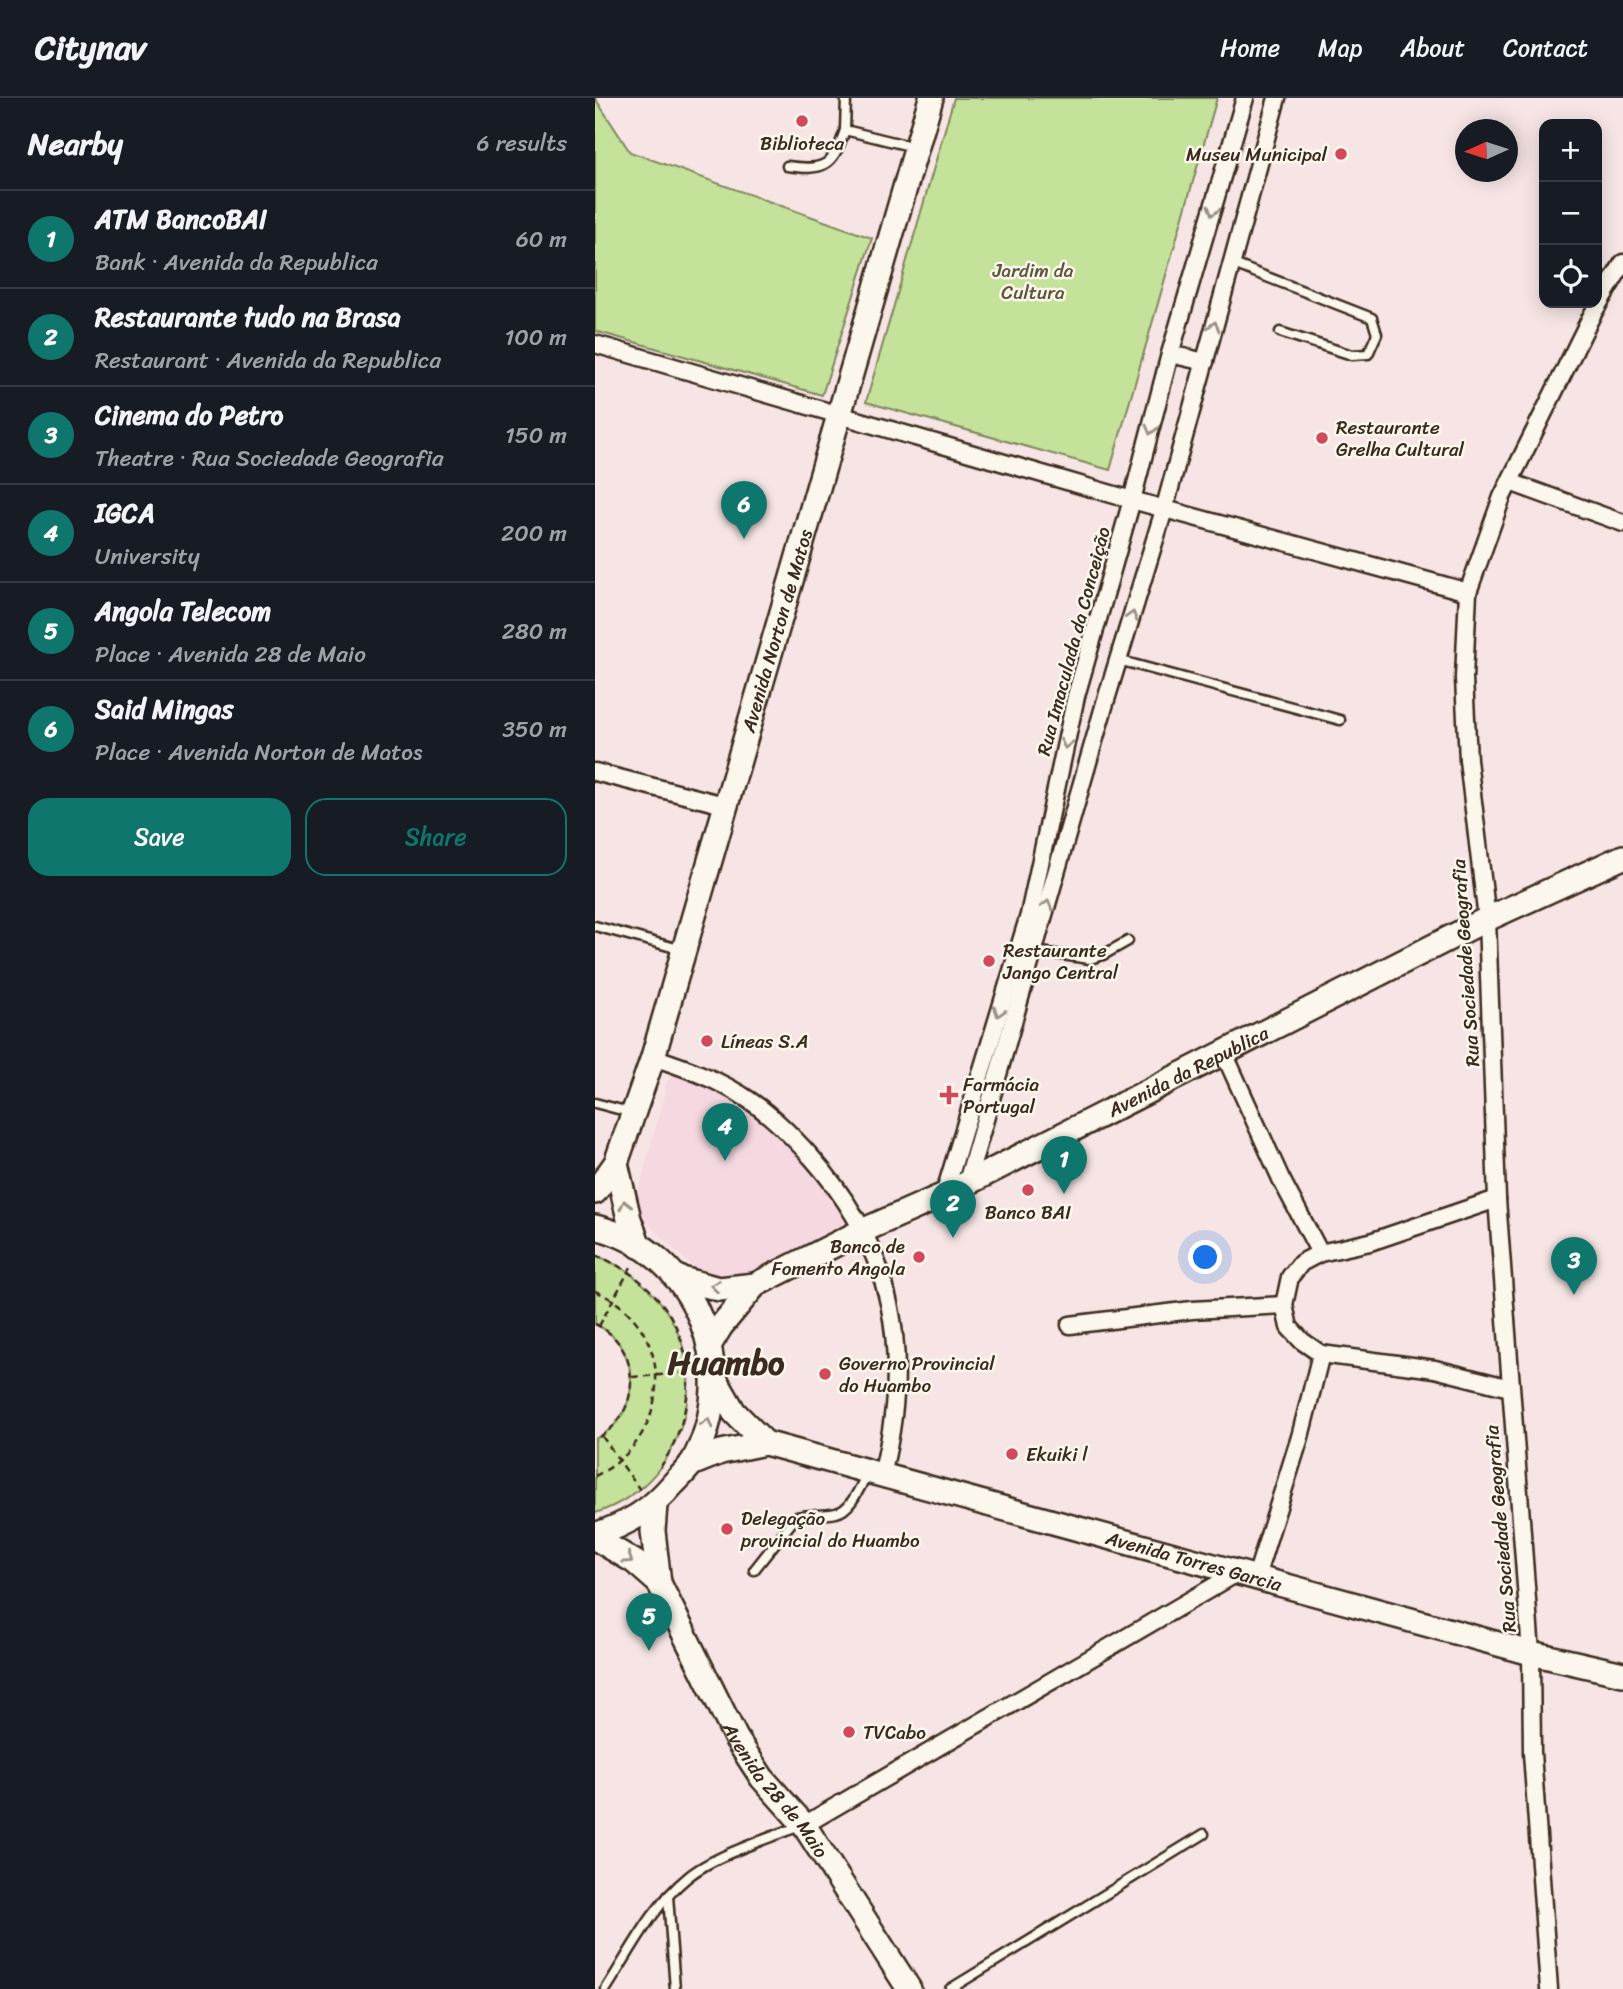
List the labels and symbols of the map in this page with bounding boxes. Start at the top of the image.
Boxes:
marker: Biblioteca [794,113,810,129]
north arrow [1455,119,1518,182]
place label: Biblioteca [760,127,845,160]
place label: Museu Municipal [1186,138,1328,171]
marker: Museu Municipal [1333,146,1349,162]
one-way arrow [1206,205,1221,217]
park label: Jardim da Cultura [992,254,1074,309]
one-way arrow [1206,320,1220,332]
place label: Restaurante Grelha Cultural [1336,411,1465,466]
one-way arrow [1145,424,1159,436]
marker: Restaurante Grelha Cultural [1314,430,1330,446]
pin: 6 [721,481,767,539]
street label: Rua Imaculada da Conceição [1027,523,1120,759]
street label: Avenida Norton de Matos [732,525,822,737]
one-way arrow [1123,610,1138,622]
one-way arrow [1059,738,1074,750]
street label: Rua Sociedade Geografia [1442,858,1489,1068]
one-way arrow [1039,899,1054,911]
place label: Restaurante Jango Central [1002,934,1119,989]
marker: Restaurante Jango Central [981,953,997,969]
one-way arrow [993,1006,1008,1018]
street label: Avenida da Republica [1101,1016,1275,1127]
place label: Líneas S.A [721,1025,808,1058]
marker: Líneas S.A [699,1033,715,1049]
place label: Farmácia Portugal [963,1068,1040,1123]
marker: Farmácia Portugal [941,1087,957,1103]
pin: 4 [702,1103,748,1161]
pin: 1 [1041,1136,1087,1194]
pin: 2 [930,1180,976,1238]
marker: Banco BAI [1020,1182,1036,1198]
place label: Banco BAI [985,1196,1071,1229]
one-way arrow [619,1199,634,1211]
place label: Banco de Fomento Angola [771,1230,905,1285]
pin: 3 [1551,1237,1597,1295]
your location [1188,1240,1222,1274]
marker: Banco de Fomento Angola [911,1249,927,1265]
one-way arrow [709,1279,721,1294]
district label: Huambo [668,1334,785,1392]
place label: Governo Provincial do Huambo [839,1347,995,1402]
marker: Governo Provincial do Huambo [817,1366,833,1382]
one-way arrow [699,1417,713,1429]
street label: Rua Sociedade Geografia [1475,1424,1526,1634]
place label: Ekuiki l [1026,1438,1088,1471]
marker: Ekuiki l [1004,1446,1020,1462]
place label: Delegação provincial do Huambo [740,1502,920,1557]
marker: Delegação provincial do Huambo [719,1521,735,1537]
street label: Avenida Torres Garcia [1101,1521,1286,1601]
one-way arrow [621,1550,634,1563]
pin: 5 [626,1593,672,1651]
street label: Avenida 28 de Maio [713,1716,837,1865]
place label: TVCabo [863,1716,926,1749]
marker: TVCabo [841,1724,857,1740]

